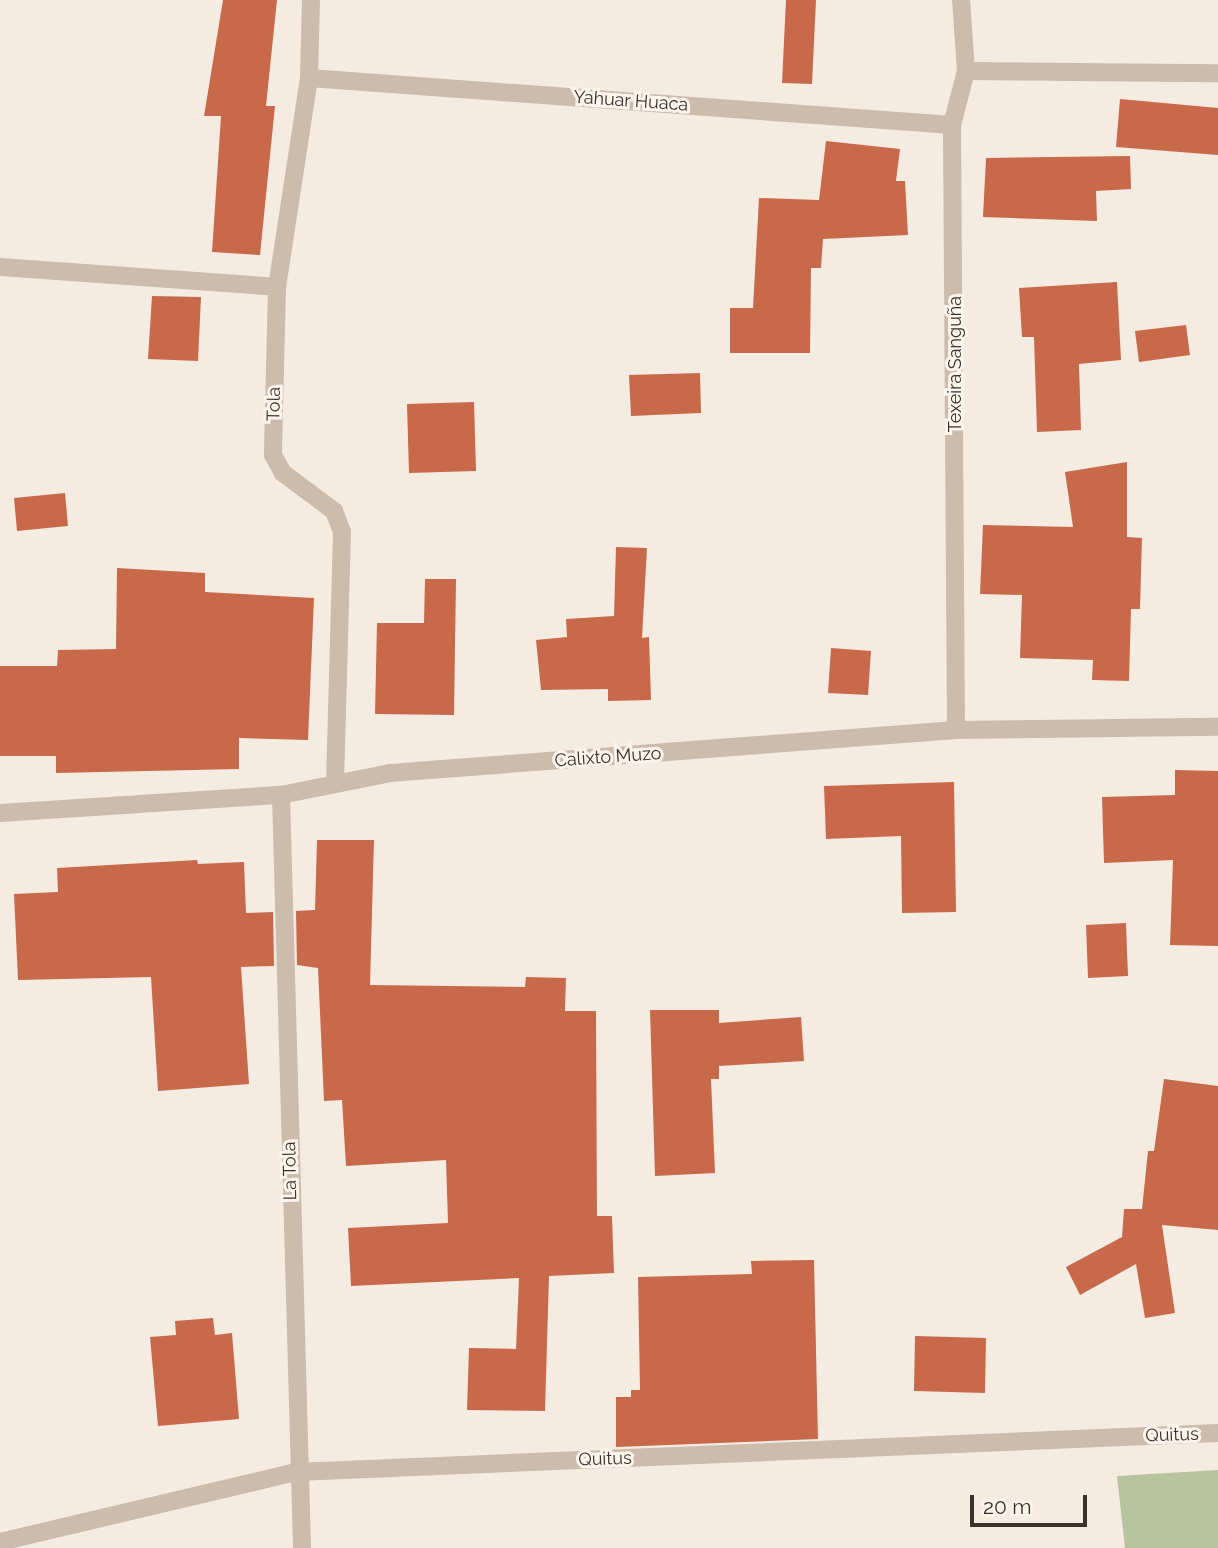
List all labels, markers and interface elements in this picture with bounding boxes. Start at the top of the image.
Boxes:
street label: Yahuar Huaca [573,86,689,116]
street label: Texeira Sanguña [944,296,966,432]
street label: Tola [263,387,285,421]
street label: Calixto Muzo [554,742,662,772]
street label: La Tola [279,1141,301,1201]
street label: Quitus [1145,1423,1199,1447]
street label: Quitus [578,1447,632,1471]
scale bar [973,1482,1090,1526]
text: 20 m [983,1494,1031,1519]

